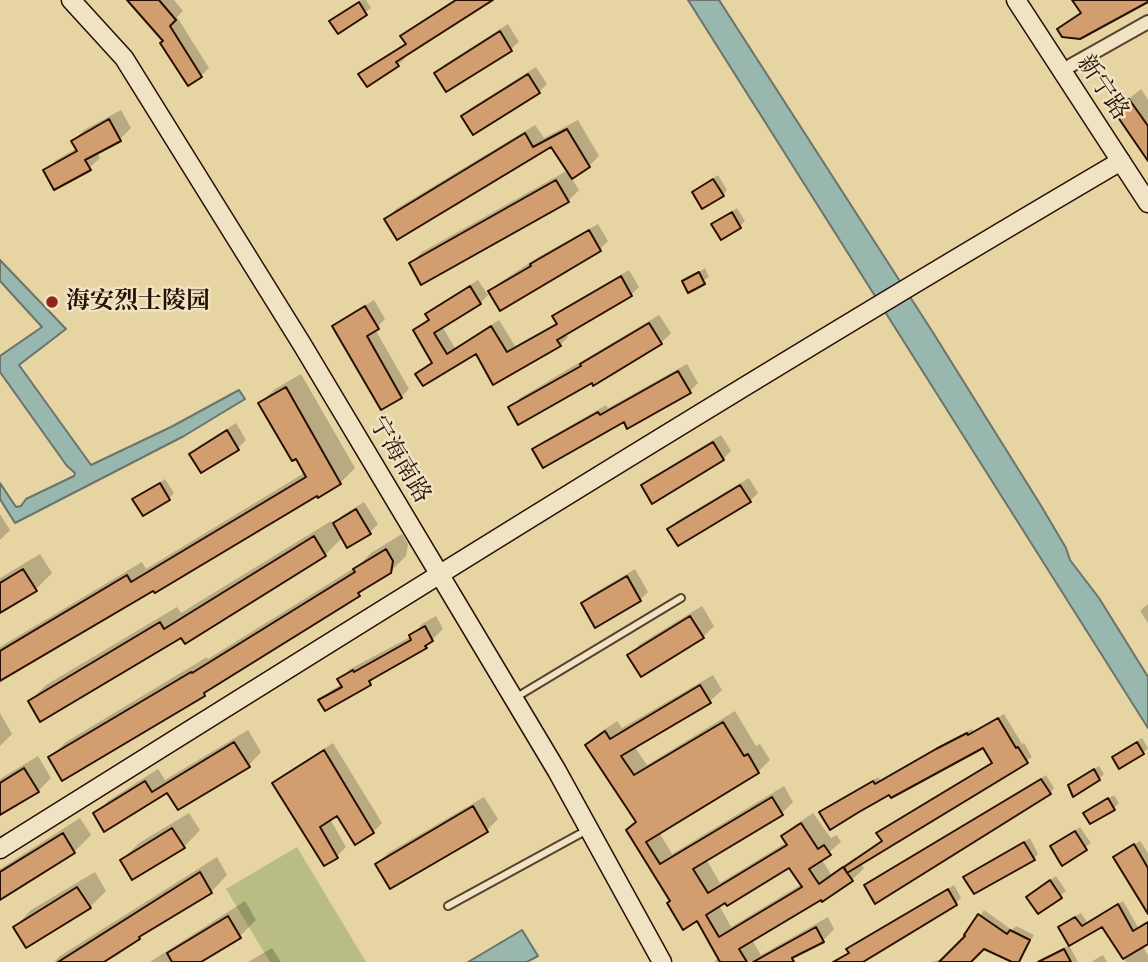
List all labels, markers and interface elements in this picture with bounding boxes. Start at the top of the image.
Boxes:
street label: 新宁路 [1070,50,1134,126]
place label: 海安烈士陵园 [66,288,210,316]
marker: 海安烈士陵园 [44,294,60,310]
street label: 宁海南路 [362,411,436,509]

